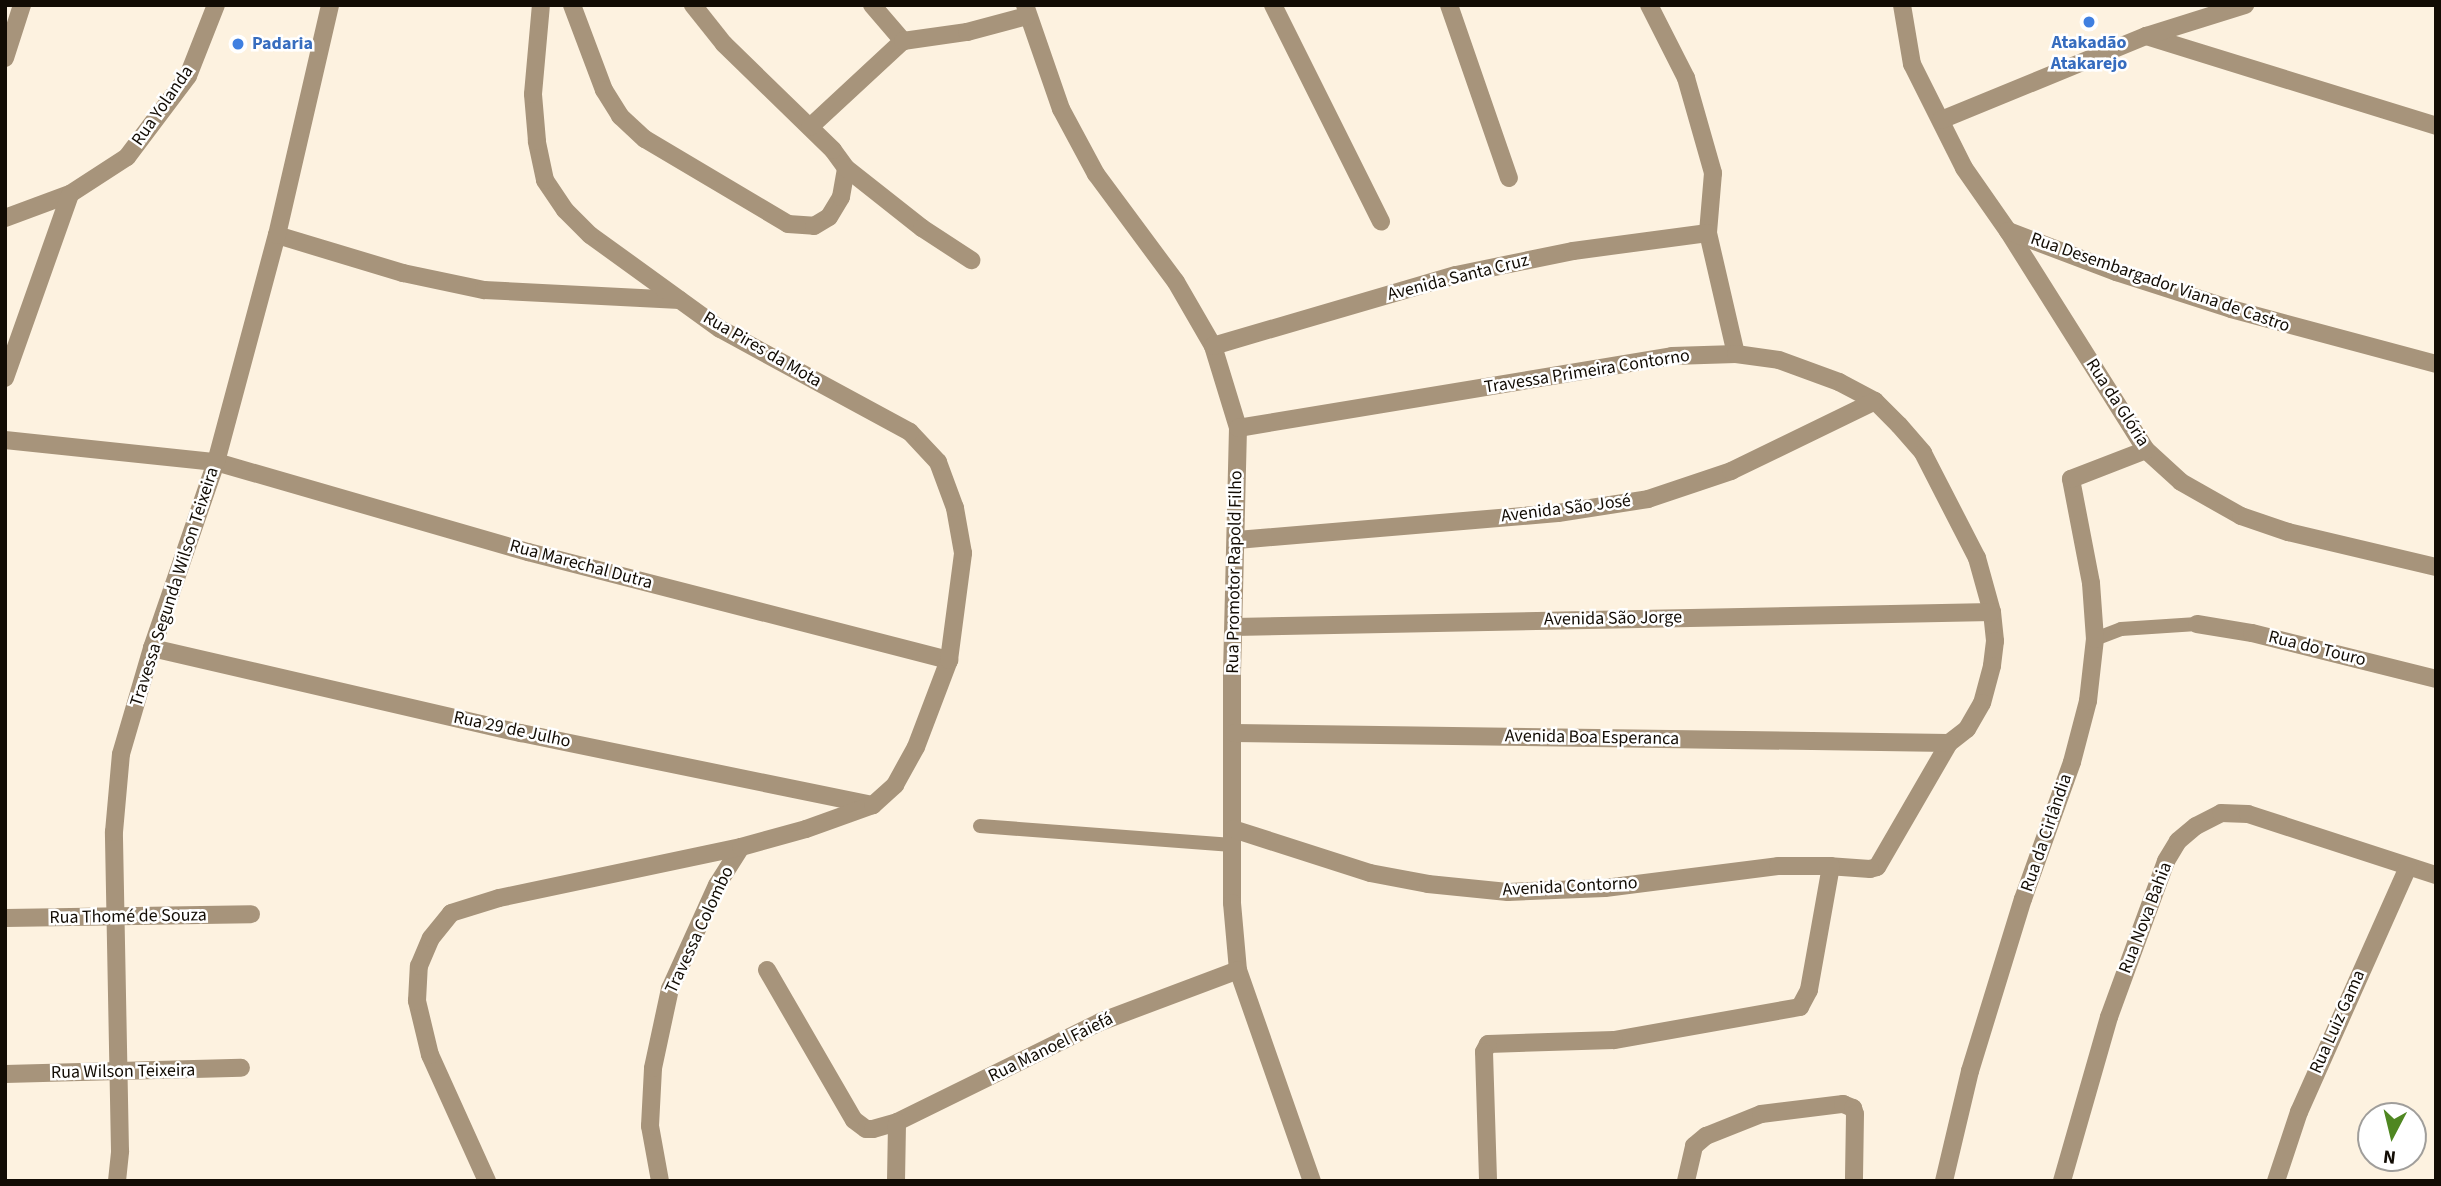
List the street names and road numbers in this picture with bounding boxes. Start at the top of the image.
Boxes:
street label: Rua Yolanda [128,62,198,150]
street label: Rua Desembargador Viana de Castro [2028,228,2292,338]
street label: Avenida Santa Cruz [1385,250,1531,306]
street label: Rua Pires da Mota [699,307,825,393]
street label: Travessa Primeira Contorno [1483,345,1691,399]
street label: Rua da Glória [2081,355,2153,451]
street label: Travessa Segunda Wilson Teixeira [126,465,224,709]
street label: Rua Promotor Rapold Filho [1222,470,1248,674]
street label: Avenida São José [1500,490,1632,528]
street label: Rua Marechal Dutra [507,536,655,594]
street label: Avenida São Jorge [1544,607,1682,631]
street label: Rua do Touro [2266,626,2368,672]
street label: Rua 29 de Julho [451,707,573,753]
street label: Avenida Boa Esperanca [1505,726,1679,750]
street label: Rua da Cirlândia [2017,771,2077,895]
street label: Rua Nova Bahia [2115,859,2177,977]
street label: Travessa Colombo [661,863,739,997]
street label: Avenida Contorno [1502,873,1638,901]
street label: Rua Thomé de Souza [49,905,207,929]
street label: Rua Luiz Gama [2306,967,2370,1077]
street label: Rua Manoel Faiefá [985,1008,1117,1088]
street label: Rua Wilson Teixeira [51,1060,195,1084]

